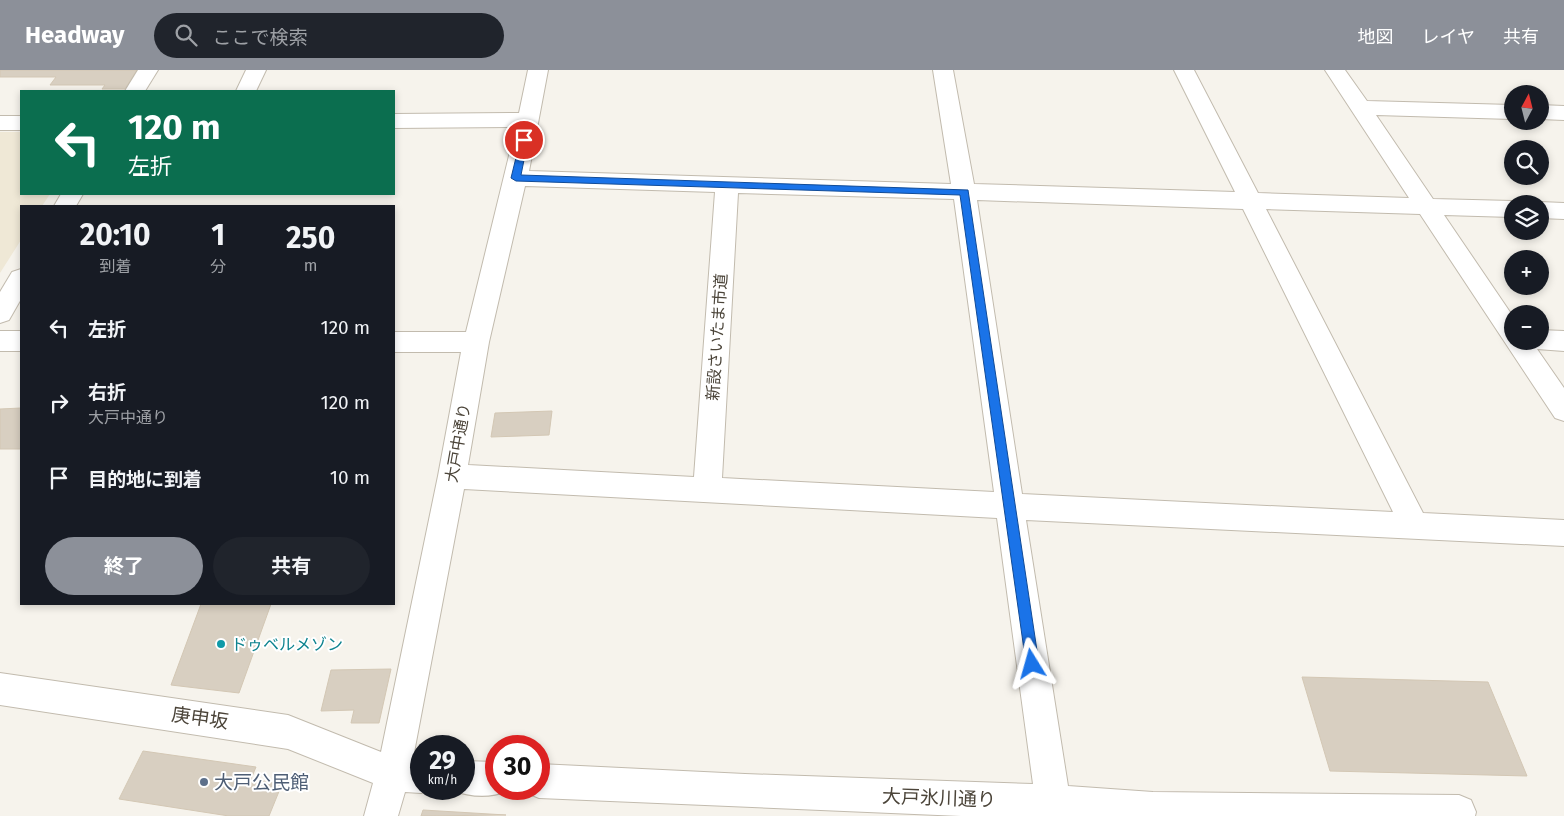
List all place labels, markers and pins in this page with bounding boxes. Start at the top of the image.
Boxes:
pin [503,119,545,161]
place label: ドゥベルメゾン [231,635,343,654]
marker: ドゥベルメゾン [215,638,227,650]
place label: 大戸公民館 [214,771,309,794]
marker: 大戸公民館 [198,776,210,788]

